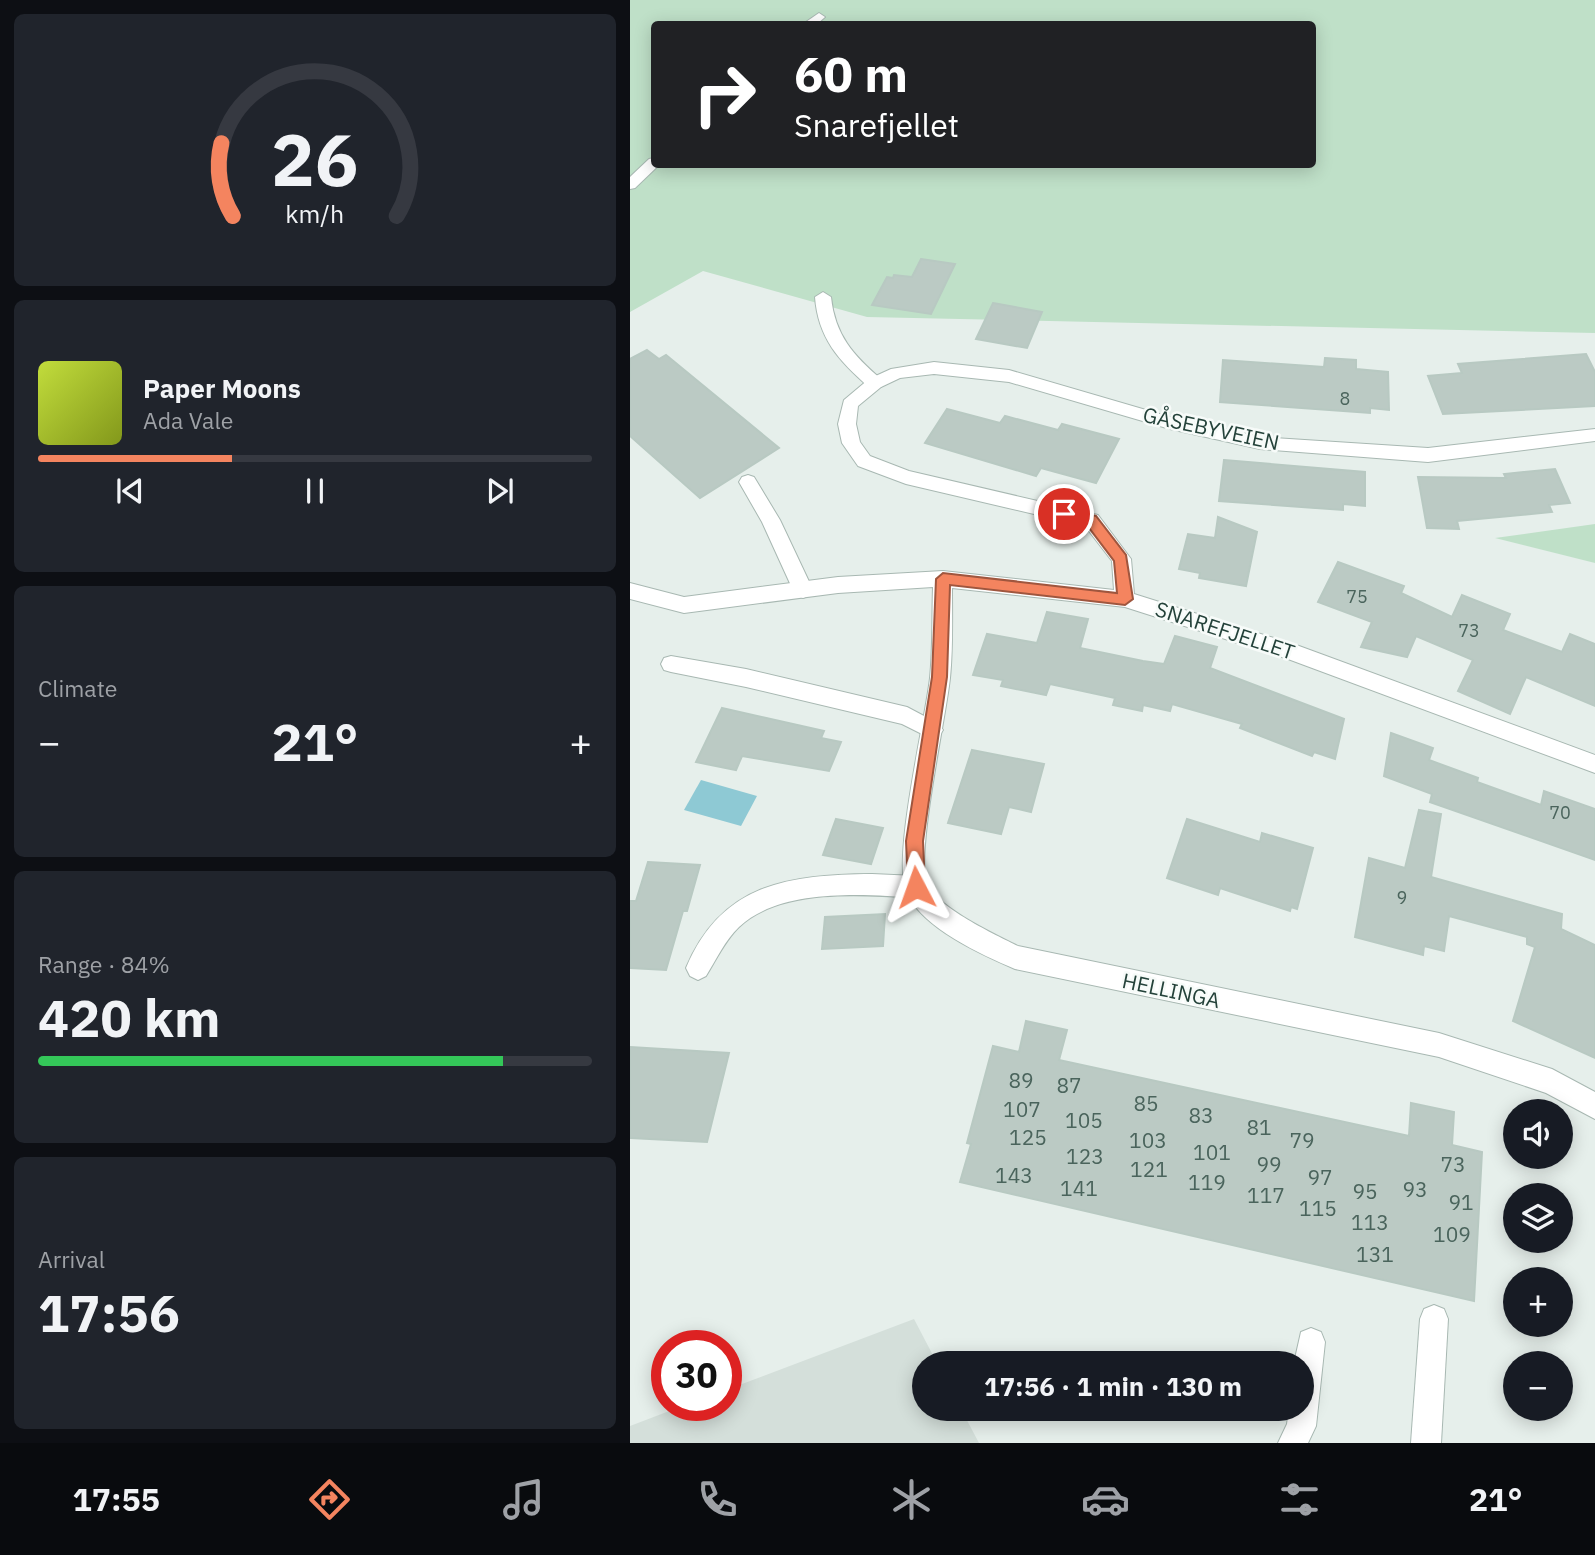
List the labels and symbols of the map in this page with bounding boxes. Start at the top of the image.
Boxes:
house number: 8 [1340,387,1350,410]
street label: GÅSEBYVEIEN [1140,400,1282,456]
pin [1034,484,1094,544]
house number: 75 [1346,585,1368,608]
street label: SNAREFJELLET [1152,594,1299,666]
house number: 73 [1458,619,1480,642]
house number: 70 [1549,801,1571,824]
position arrow [879,850,953,924]
house number: 9 [1397,886,1407,909]
street label: HELLINGA [1120,966,1223,1014]
house number: 89 [1008,1066,1034,1094]
house number: 87 [1056,1071,1082,1099]
house number: 85 [1133,1089,1159,1117]
house number: 107 [1003,1095,1041,1123]
house number: 83 [1188,1101,1214,1129]
house number: 105 [1065,1106,1103,1134]
house number: 81 [1246,1113,1272,1141]
house number: 125 [1009,1123,1047,1151]
house number: 103 [1129,1126,1167,1154]
house number: 79 [1289,1126,1315,1154]
house number: 101 [1193,1138,1231,1166]
house number: 123 [1066,1142,1104,1170]
house number: 99 [1256,1150,1282,1178]
house number: 73 [1440,1150,1466,1178]
house number: 121 [1130,1155,1168,1183]
house number: 143 [995,1161,1033,1189]
house number: 97 [1307,1163,1333,1191]
house number: 119 [1188,1168,1226,1196]
house number: 141 [1060,1174,1098,1202]
house number: 93 [1402,1175,1428,1203]
house number: 95 [1352,1177,1378,1205]
house number: 117 [1247,1181,1285,1209]
house number: 91 [1448,1188,1474,1216]
house number: 115 [1299,1194,1337,1222]
house number: 113 [1351,1208,1389,1236]
house number: 109 [1433,1220,1471,1248]
house number: 131 [1356,1240,1394,1268]
speed limit sign: 30 [651,1330,742,1421]

